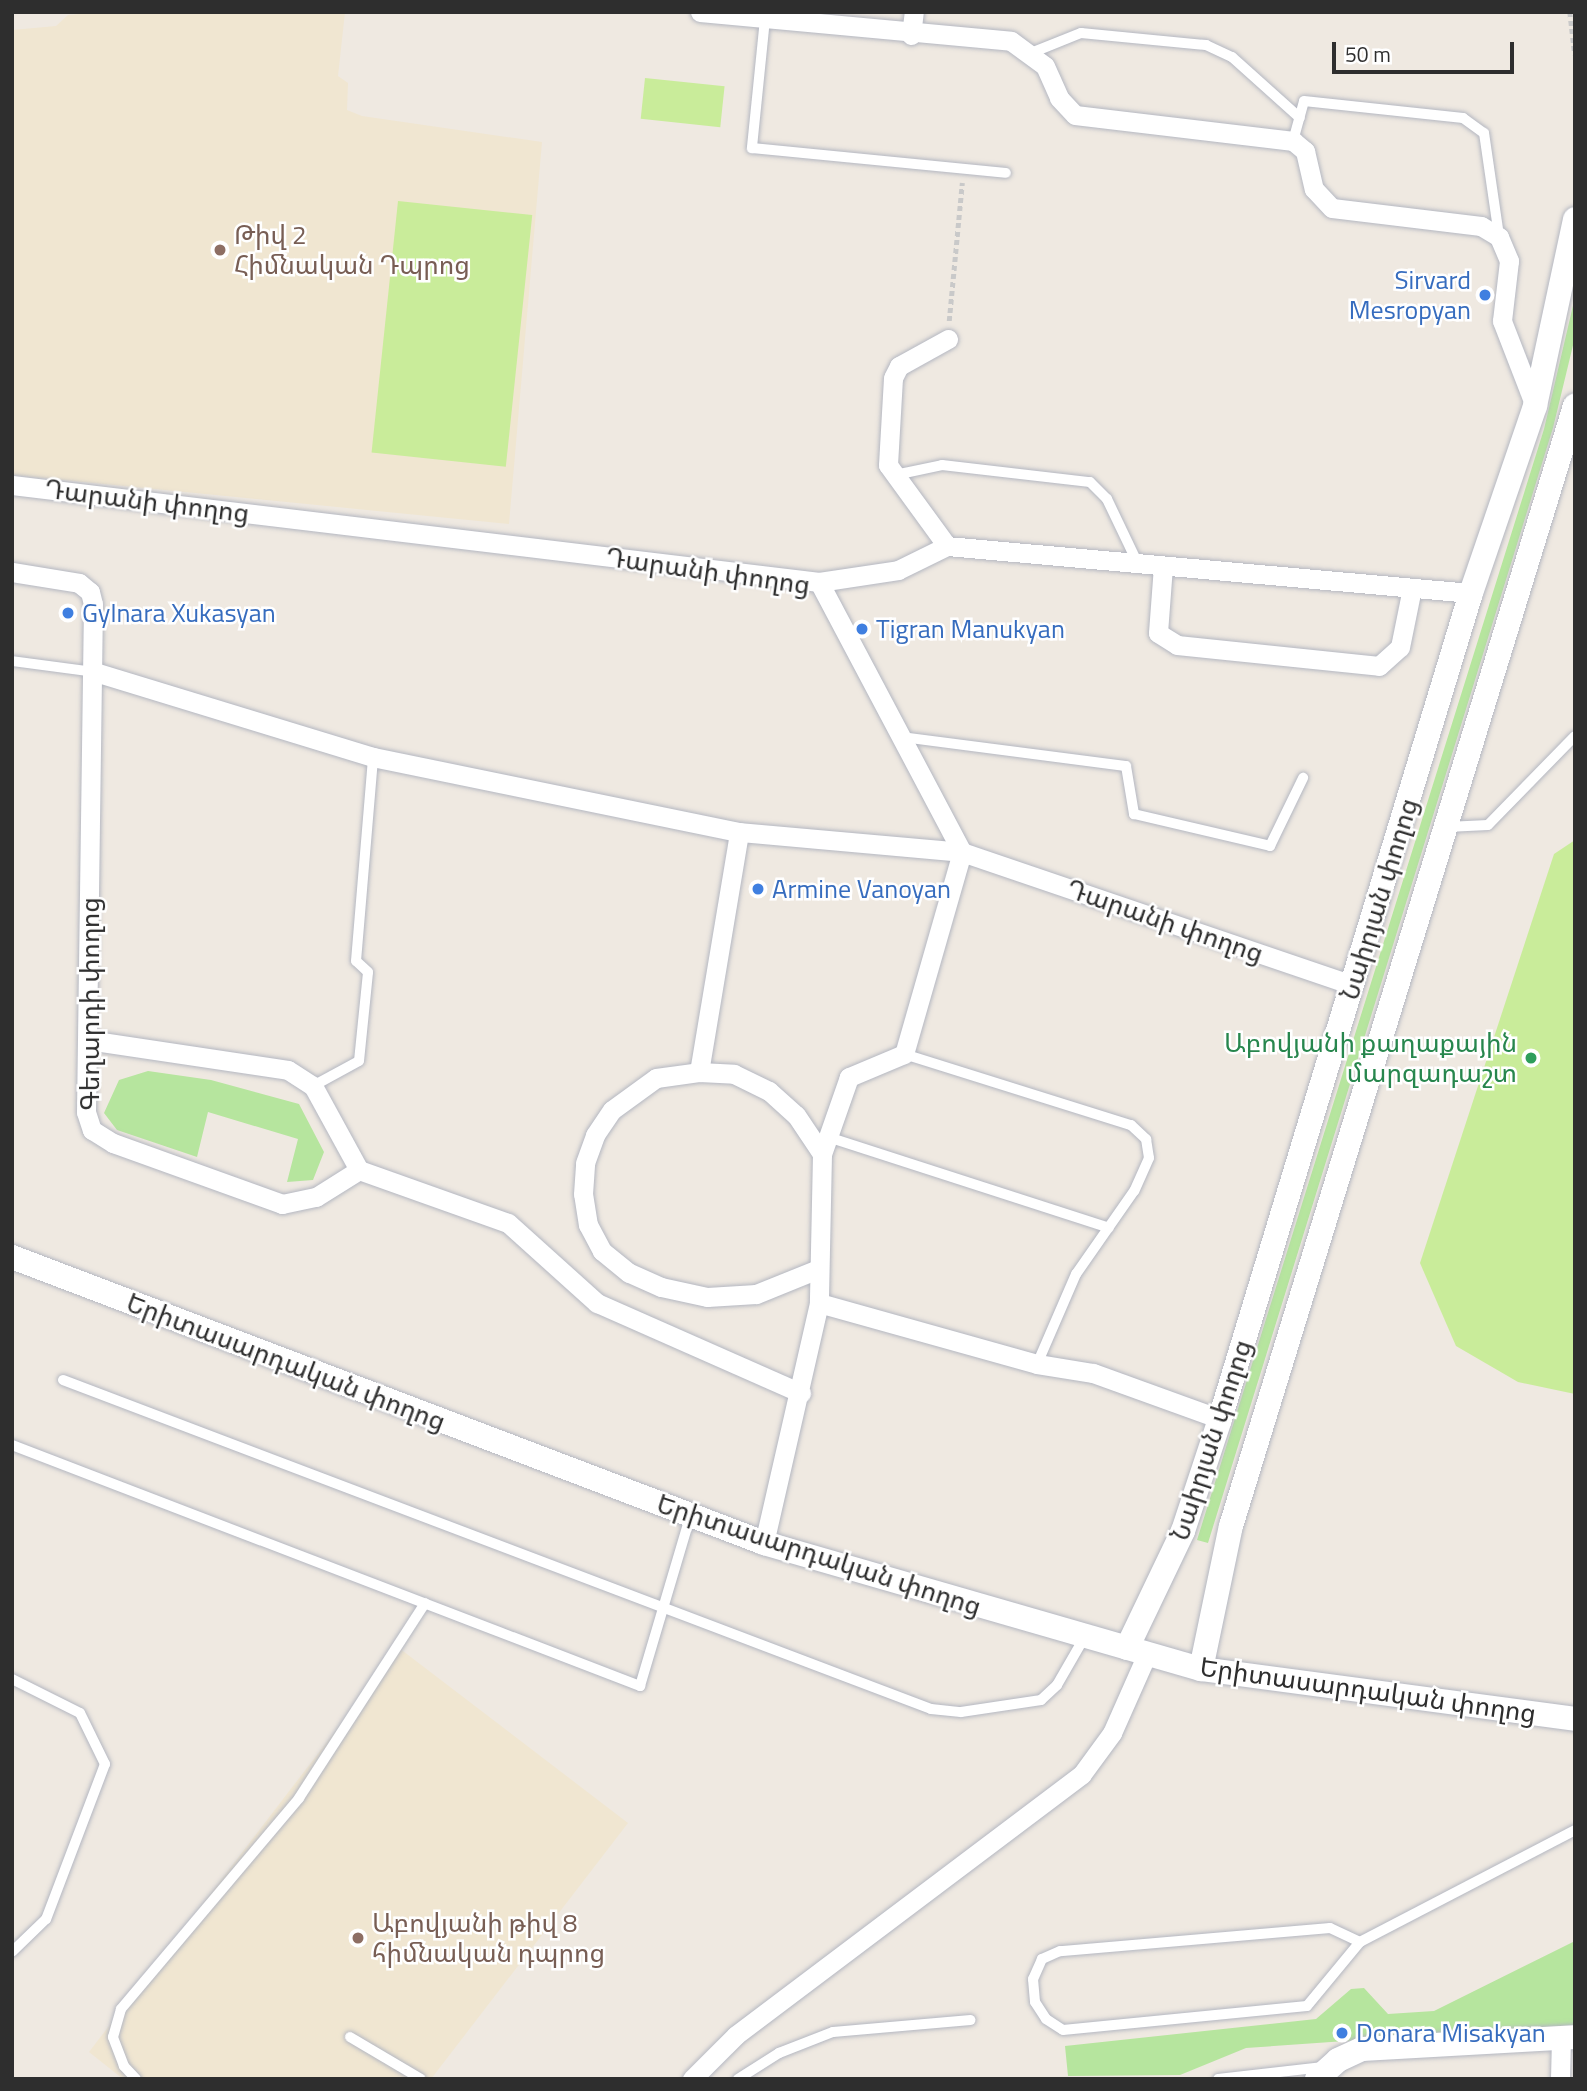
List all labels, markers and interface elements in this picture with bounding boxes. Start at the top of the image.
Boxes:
scale bar [1335,28,1517,72]
text: 50 m [1345,38,1391,70]
place label: Թիվ 2 Հիմնական Դպրոց [234,219,470,280]
marker: Թիվ 2 Հիմնական Դպրոց [212,242,228,258]
place label: Sirvard Mesropyan [1349,264,1471,326]
marker: Sirvard Mesropyan [1477,287,1493,303]
street label: Դարանի փողոց [43,473,251,529]
street label: Դարանի փողոց [604,541,812,601]
place label: Gylnara Xukasyan [82,597,276,629]
marker: Gylnara Xukasyan [60,605,76,621]
place label: Tigran Manukyan [876,613,1065,645]
marker: Tigran Manukyan [854,621,870,637]
street label: Նաիրյան փողոց [1334,794,1424,1004]
place label: Armine Vanoyan [772,873,951,905]
street label: Դարանի փողոց [1063,873,1267,969]
marker: Armine Vanoyan [750,881,766,897]
street label: Գեղարդի փողոց [74,897,106,1111]
place label: Աբովյանի քաղաքային մարզադաշտ [1224,1027,1517,1088]
marker: Աբովյանի քաղաքային մարզադաշտ [1523,1050,1539,1066]
street label: Երիտասարդական փողոց [122,1287,450,1437]
street label: Նաիրյան փողոց [1164,1336,1258,1544]
street label: Երիտասարդական փողոց [653,1488,985,1622]
street label: Երիտասարդական փողոց [1198,1651,1538,1729]
place label: Աբովյանի թիվ 8 հիմնական դպրոց [372,1907,605,1968]
marker: Աբովյանի թիվ 8 հիմնական դպրոց [350,1930,366,1946]
place label: Donara Misakyan [1356,2017,1546,2049]
marker: Donara Misakyan [1334,2025,1350,2041]

